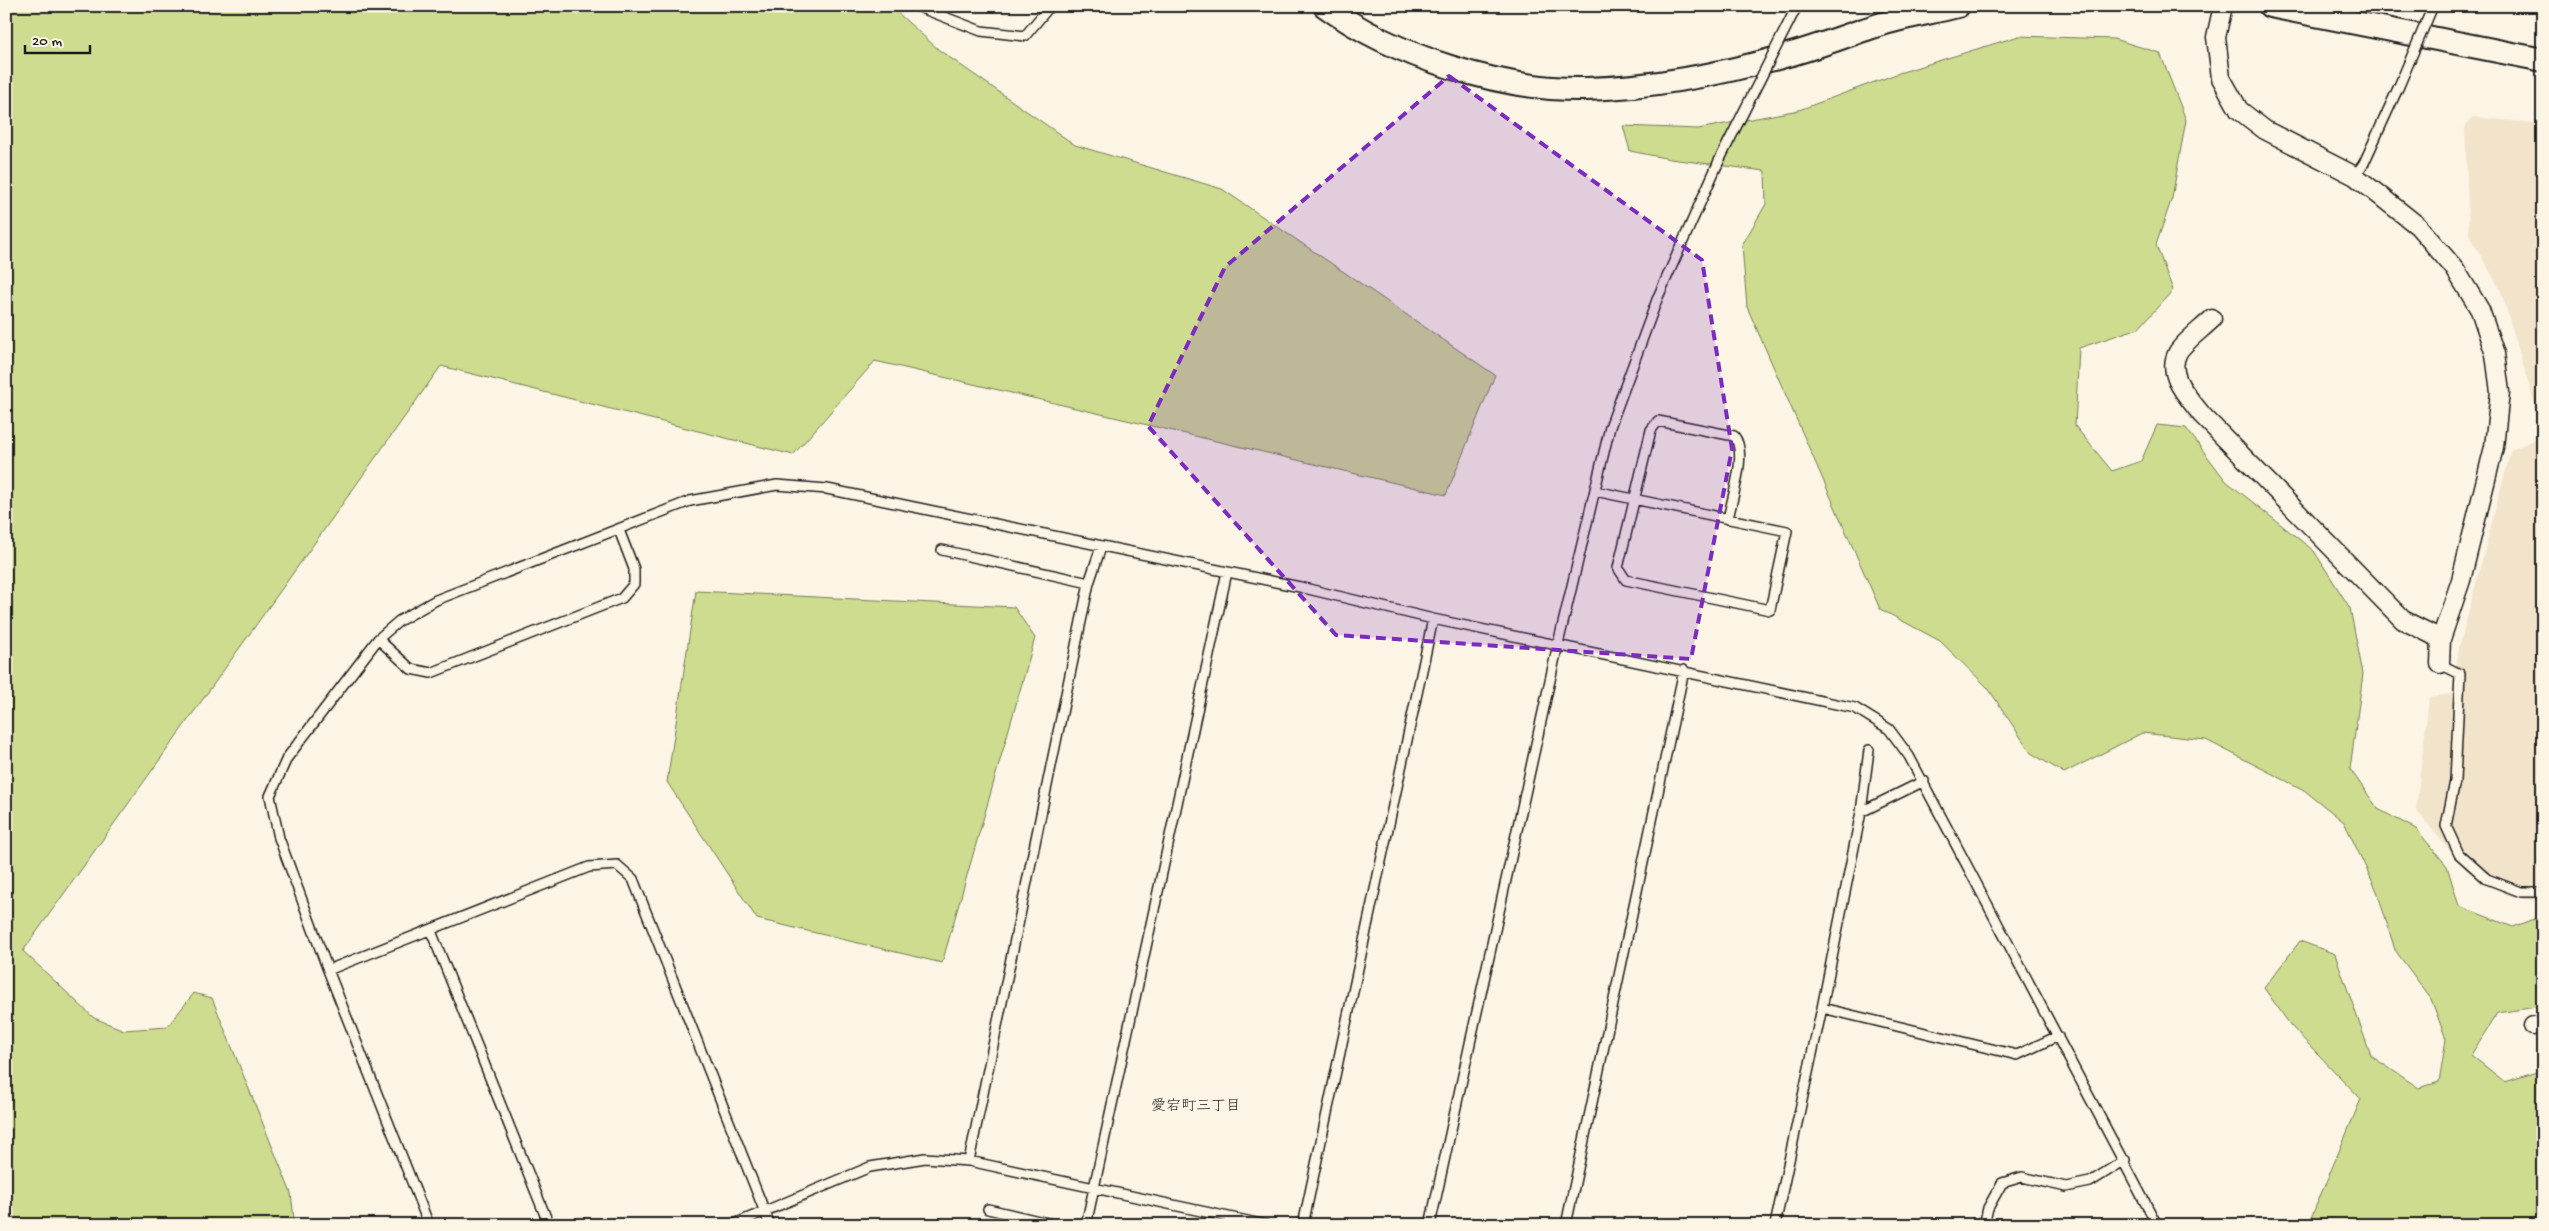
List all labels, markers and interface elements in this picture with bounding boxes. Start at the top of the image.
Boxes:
scale bar [25,22,90,54]
text: 20 m [32,33,62,51]
district label: 愛宕町三丁目 [1151,1097,1241,1116]

